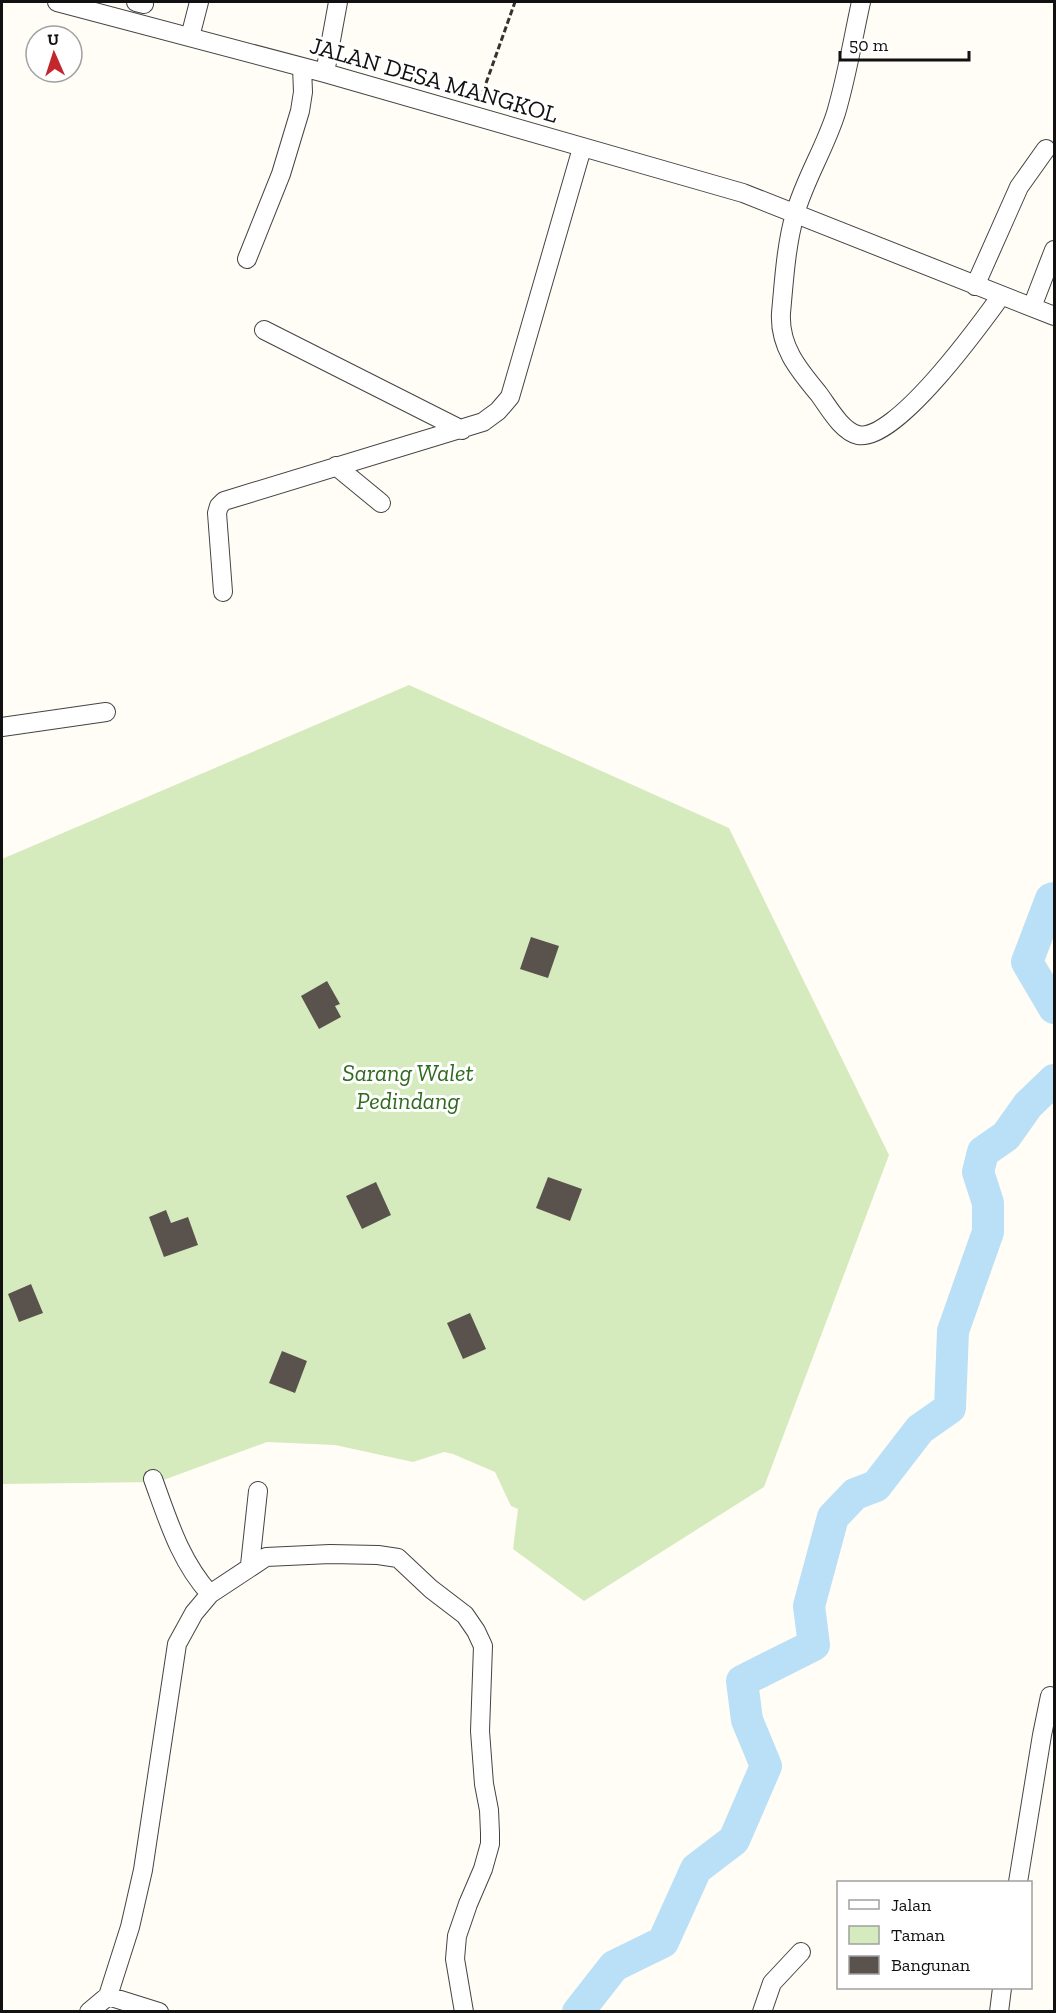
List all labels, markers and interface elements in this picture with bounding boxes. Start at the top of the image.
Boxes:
north arrow [24,24,84,84]
scale bar [840,24,969,62]
text: U [47,30,60,49]
street label: JALAN DESA MANGKOL [307,30,561,129]
text: 50 m [849,34,889,56]
park label: Sarang Walet Pedindang [342,1058,474,1115]
legend [837,1881,1032,1989]
text: Jalan [891,1894,932,1916]
text: Taman [891,1924,946,1946]
text: Bangunan [891,1954,971,1976]

